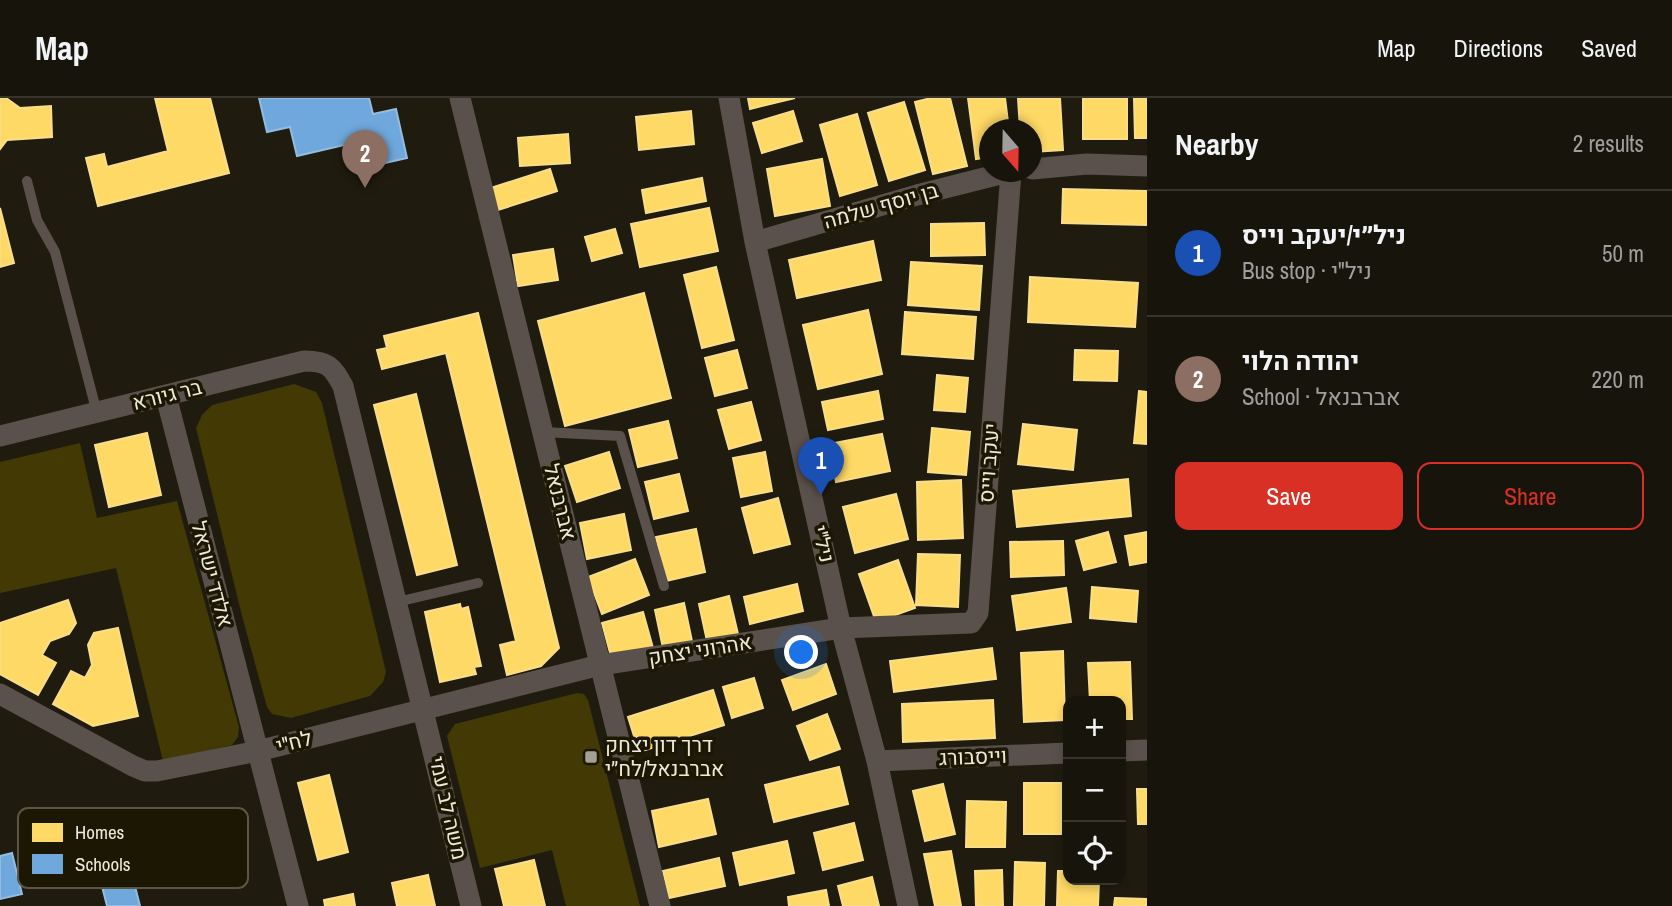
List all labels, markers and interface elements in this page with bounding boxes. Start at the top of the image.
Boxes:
text: Map [35,26,89,70]
text: Map [1377,32,1415,64]
text: Directions [1453,32,1543,64]
text: Saved [1581,32,1637,64]
north arrow [979,119,1042,182]
text: Nearby [1175,124,1258,164]
text: 2 results [1573,128,1644,159]
pin: 2 [342,130,388,188]
street label: בן יוסף שלמה [820,175,942,236]
text: ניל״י/יעקב וייס [1242,217,1406,252]
text: 1 [1193,238,1203,269]
text: 50 m [1602,238,1644,269]
text: Bus stop · ניל"י [1242,255,1372,286]
text: יהודה הלוי [1242,343,1359,378]
text: 2 [1193,364,1203,395]
text: 220 m [1592,364,1644,395]
street label: בר גיורא [129,372,205,417]
text: School · אברבנאל [1242,381,1401,412]
street label: יעקב וייס [971,422,1006,504]
pin: 1 [798,437,844,495]
street label: אברבנאל [537,461,584,543]
button: Save [1175,462,1403,530]
button: Share [1417,462,1644,530]
street label: אלדד ישראל [184,518,241,630]
street label: ניל"י [805,523,842,565]
street label: אהרוני יצחק [646,627,754,672]
your location [784,635,818,669]
map controls [1063,696,1126,885]
button: + [1063,696,1126,759]
street label: לח"י [273,723,315,760]
place label: דרך דון יצחק אברבנאל/לח״י [605,730,724,783]
street label: וייסבורג [939,741,1007,772]
marker: דרך דון יצחק אברבנאל/לח״י [583,749,599,765]
street label: משה לב עמי [422,753,474,863]
button: − [1063,759,1126,822]
legend [18,808,248,888]
text: Homes [75,819,125,845]
button: locate [1063,822,1126,885]
text: Schools [75,851,131,877]

